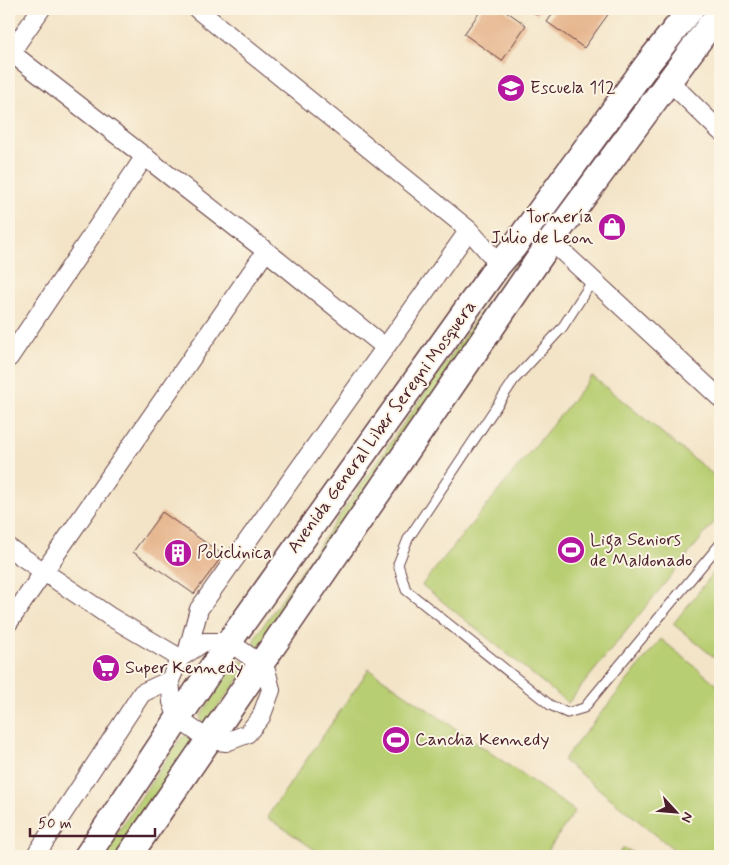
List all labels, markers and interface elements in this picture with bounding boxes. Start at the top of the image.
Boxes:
school or university icon: Escuela 112 [496,73,526,103]
place label: Escuela 112 [530,76,616,100]
place label: Tornería Julio de Leon [491,205,593,250]
shop icon: Tornería Julio de Leon [597,212,627,242]
street label: Avenida General Liber Seregni Mosquera [282,296,482,558]
place label: Liga Seniors de Maldonado [590,528,692,573]
sports icon: Liga Seniors de Maldonado [556,535,586,565]
building icon: Policlinica [163,538,193,568]
place label: Policlinica [197,541,272,565]
supermarket icon: Super Kennedy [91,653,121,683]
place label: Super Kennedy [125,656,244,680]
sports icon: Cancha Kennedy [381,725,411,755]
place label: Cancha Kennedy [415,728,549,752]
north arrow [652,788,702,838]
scale bar [30,805,155,837]
text: N [677,809,697,825]
text: 50 m [38,814,72,834]

